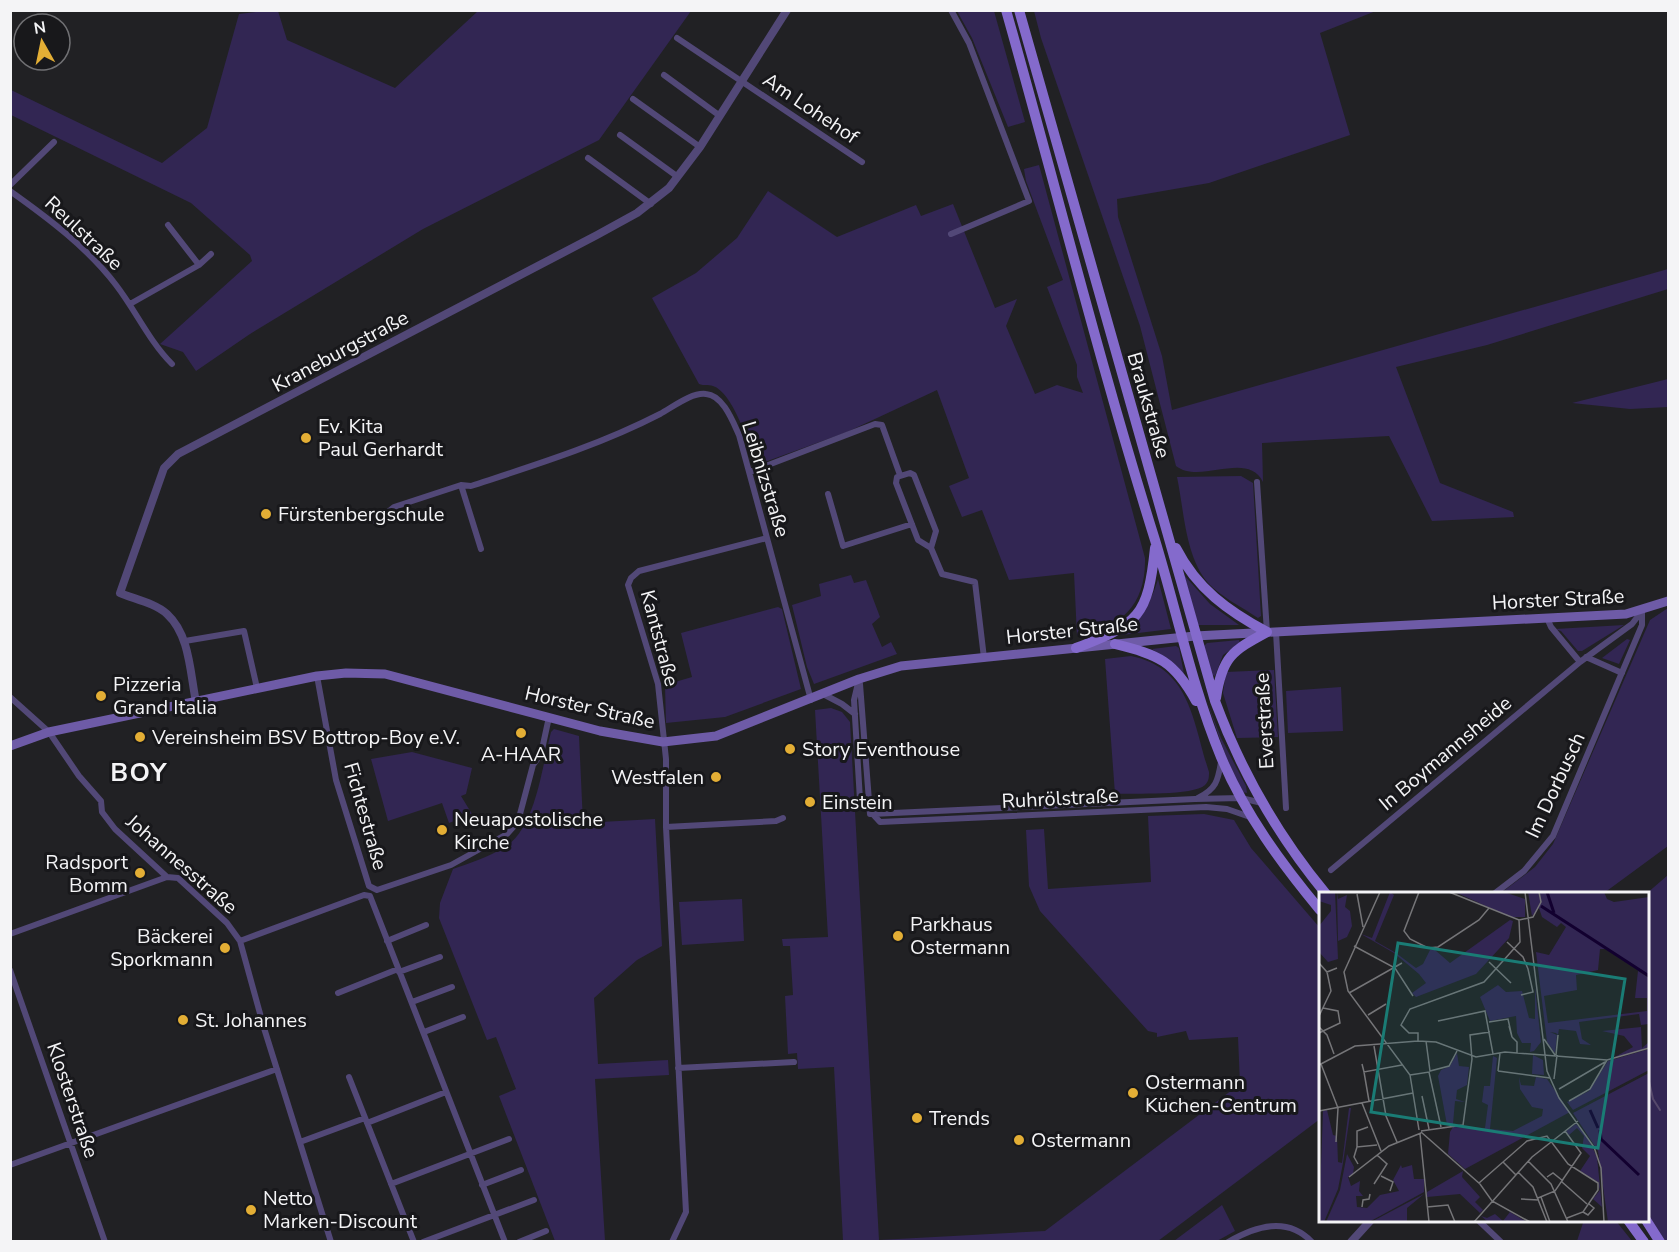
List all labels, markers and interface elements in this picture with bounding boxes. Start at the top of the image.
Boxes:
north arrow [12,12,72,72]
text: N [32,16,47,40]
street label: Am Lohehof [758,67,864,150]
street label: Reulstraße [39,190,129,277]
street label: Kraneburgstraße [267,304,413,399]
street label: Braukstraße [1120,349,1177,461]
place label: Ev. Kita Paul Gerhardt [318,413,444,463]
street label: Leibnizstraße [735,418,796,540]
marker: Ev. Kita Paul Gerhardt [299,431,313,445]
place label: Fürstenbergschule [278,501,444,528]
marker: Fürstenbergschule [259,507,273,521]
street label: Horster Straße [1491,583,1625,616]
street label: Kantstraße [634,587,685,689]
street label: Horster Straße [1005,610,1139,651]
place label: Pizzeria Grand Italia [113,671,217,721]
street label: Everstraße [1248,672,1281,770]
street label: Horster Straße [522,679,658,736]
marker: Pizzeria Grand Italia [94,689,108,703]
street label: In Boymannsheide [1373,690,1517,817]
place label: Vereinsheim BSV Bottrop-Boy e.V. [151,724,460,751]
marker: A-HAAR [514,726,528,740]
street label: Im Dorbusch [1519,728,1592,842]
marker: Vereinsheim BSV Bottrop-Boy e.V. [133,730,147,744]
place label: Story Eventhouse [802,736,960,763]
place label: A-HAAR [481,741,561,768]
marker: Story Eventhouse [783,742,797,756]
district label: BOY [110,755,168,790]
street label: Fichtestraße [337,759,394,873]
place label: Westfalen [611,764,704,791]
marker: Westfalen [709,770,723,784]
street label: Ruhrölstraße [1001,782,1119,815]
place label: Einstein [822,789,893,816]
marker: Einstein [803,795,817,809]
place label: Neuapostolische Kirche [454,806,603,856]
street label: Johannesstraße [119,808,243,920]
marker: Neuapostolische Kirche [435,823,449,837]
place label: Radsport Bomm [45,849,129,899]
marker: Radsport Bomm [133,866,147,880]
inset map [1319,892,1649,1222]
place label: Parkhaus Ostermann [910,911,1010,961]
place label: Bäckerei Sporkmann [110,923,213,973]
marker: Parkhaus Ostermann [891,929,905,943]
marker: Bäckerei Sporkmann [218,941,232,955]
place label: St. Johannes [195,1007,307,1034]
marker: St. Johannes [176,1013,190,1027]
street label: Klosterstraße [40,1039,105,1162]
place label: Ostermann Küchen-Centrum [1145,1069,1297,1119]
marker: Ostermann Küchen-Centrum [1126,1086,1140,1100]
place label: Trends [929,1105,990,1132]
marker: Trends [910,1111,924,1125]
place label: Ostermann [1031,1127,1131,1154]
marker: Ostermann [1012,1133,1026,1147]
place label: Netto Marken-Discount [263,1185,418,1235]
marker: Netto Marken-Discount [244,1203,258,1217]

